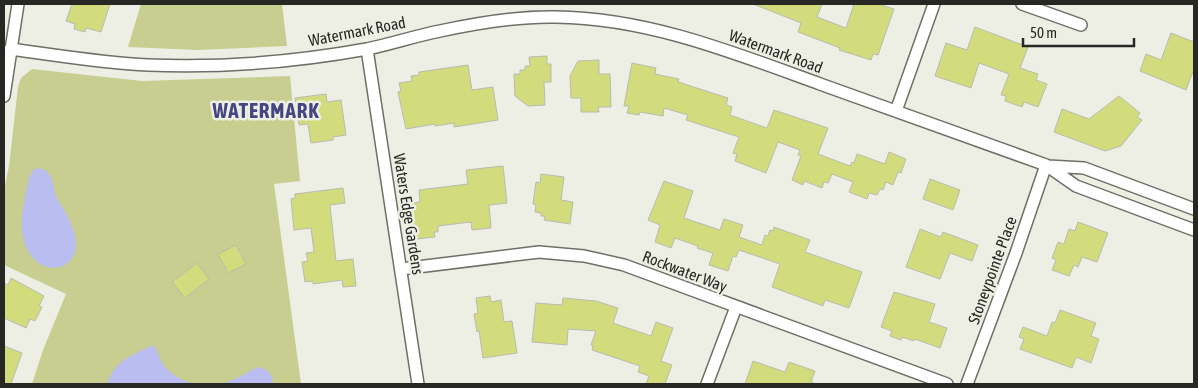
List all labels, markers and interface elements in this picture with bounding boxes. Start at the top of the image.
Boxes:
street label: Watermark Road [307,13,407,49]
scale bar [1023,15,1134,47]
text: 50 m [1030,24,1057,41]
street label: Watermark Road [727,26,825,76]
district label: WATERMARK [211,98,320,122]
street label: Waters Edge Gardens [390,152,427,276]
street label: Stoneypointe Place [964,214,1021,327]
street label: Rockwater Way [640,247,730,296]

